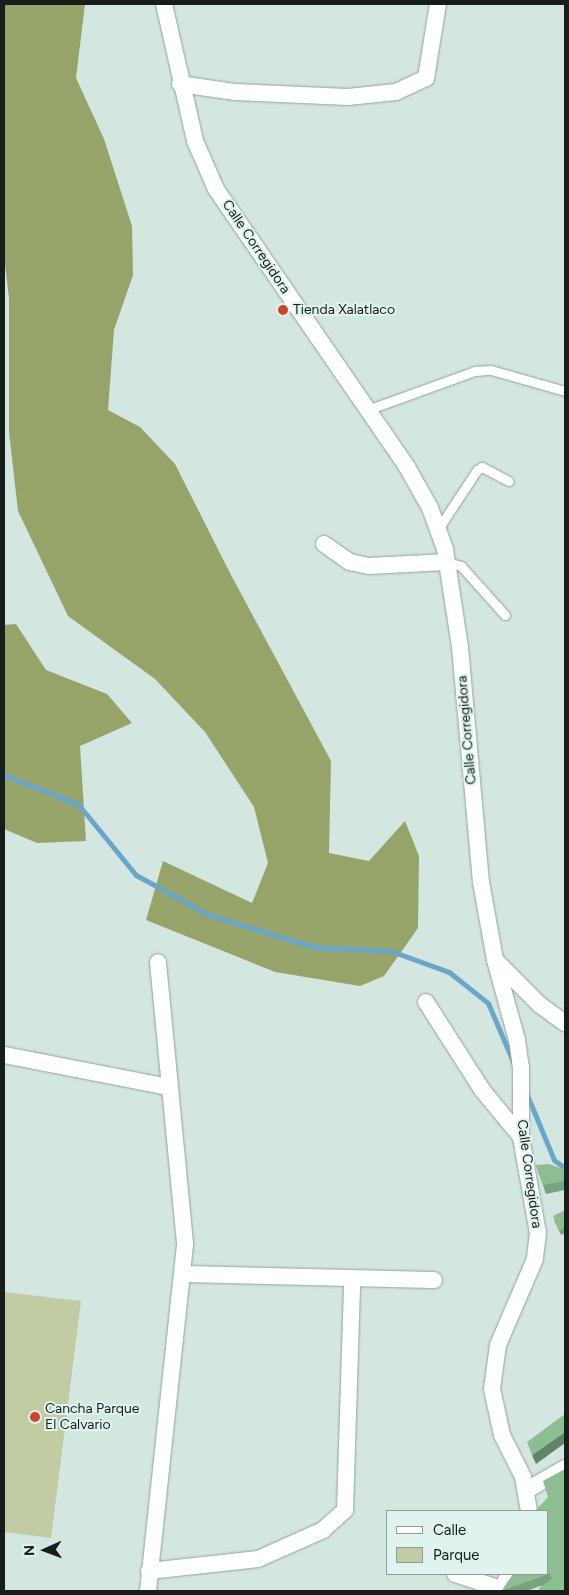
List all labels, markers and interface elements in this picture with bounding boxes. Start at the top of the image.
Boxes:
street label: Calle Corregidora [218,197,294,297]
place label: Tienda Xalatlaco [293,302,395,318]
marker: Tienda Xalatlaco [277,304,289,316]
street label: Calle Corregidora [454,675,480,785]
street label: Calle Corregidora [513,1119,545,1229]
place label: Cancha Parque El Calvario [45,1401,139,1434]
marker: Cancha Parque El Calvario [29,1411,41,1423]
legend [386,1510,549,1575]
text: Calle [433,1521,466,1539]
north arrow [20,1525,70,1575]
text: N [21,1545,38,1556]
text: Parque [433,1546,480,1564]

